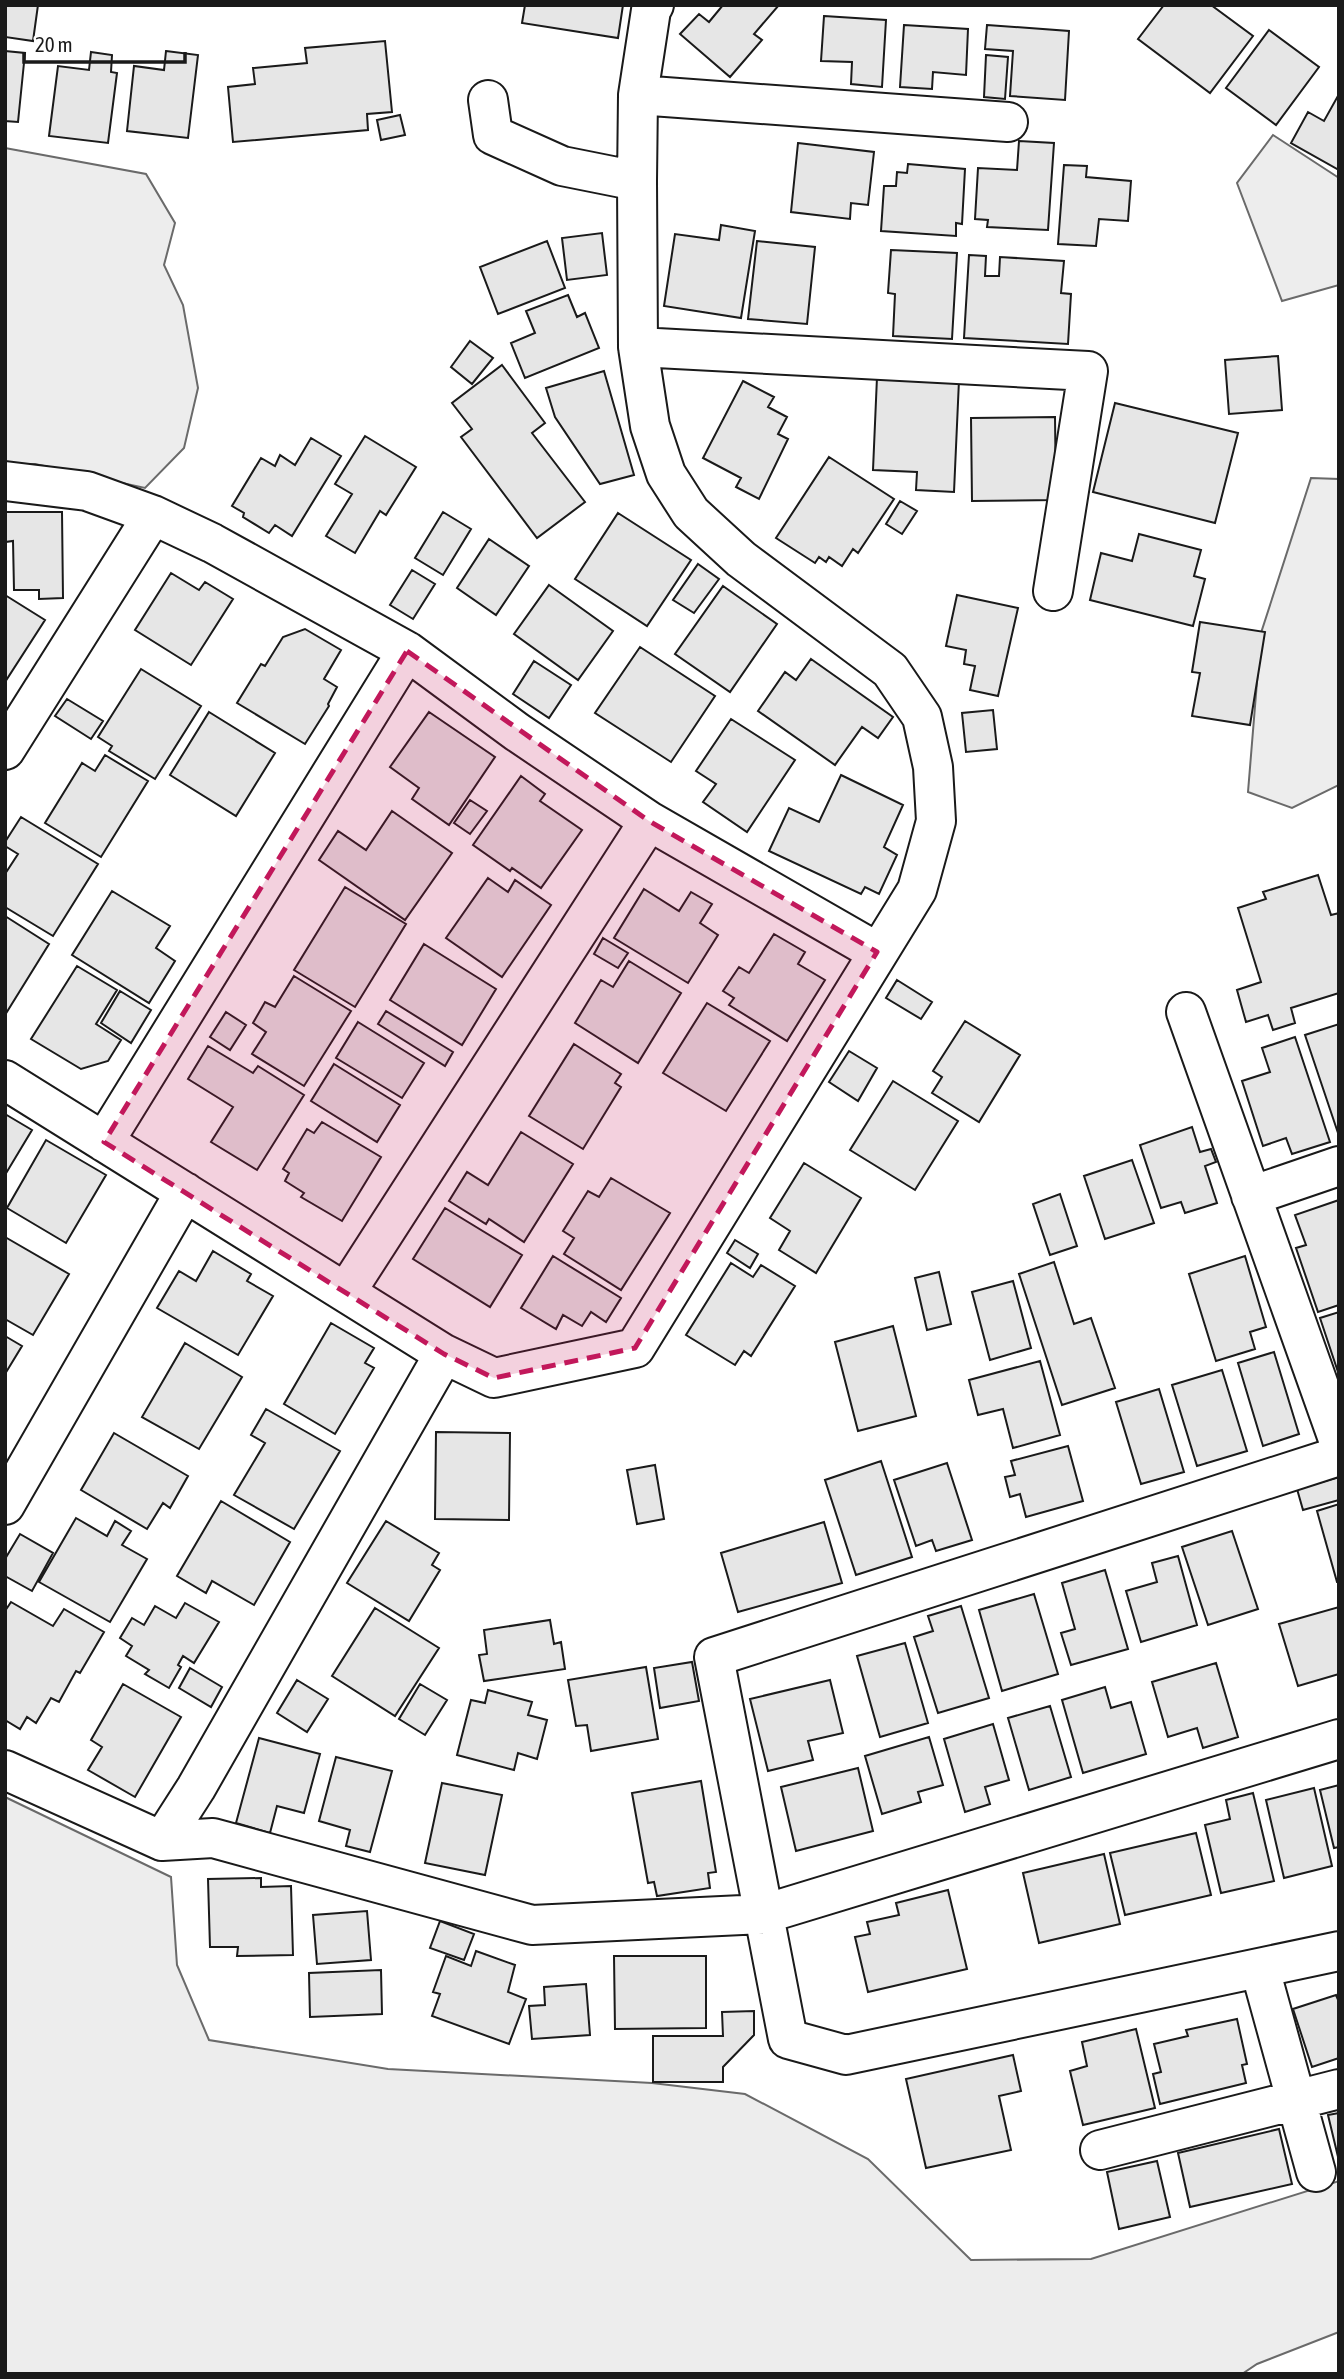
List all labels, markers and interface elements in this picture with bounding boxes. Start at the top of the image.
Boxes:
scale bar [24,21,186,65]
text: 20 m [35,32,73,56]

